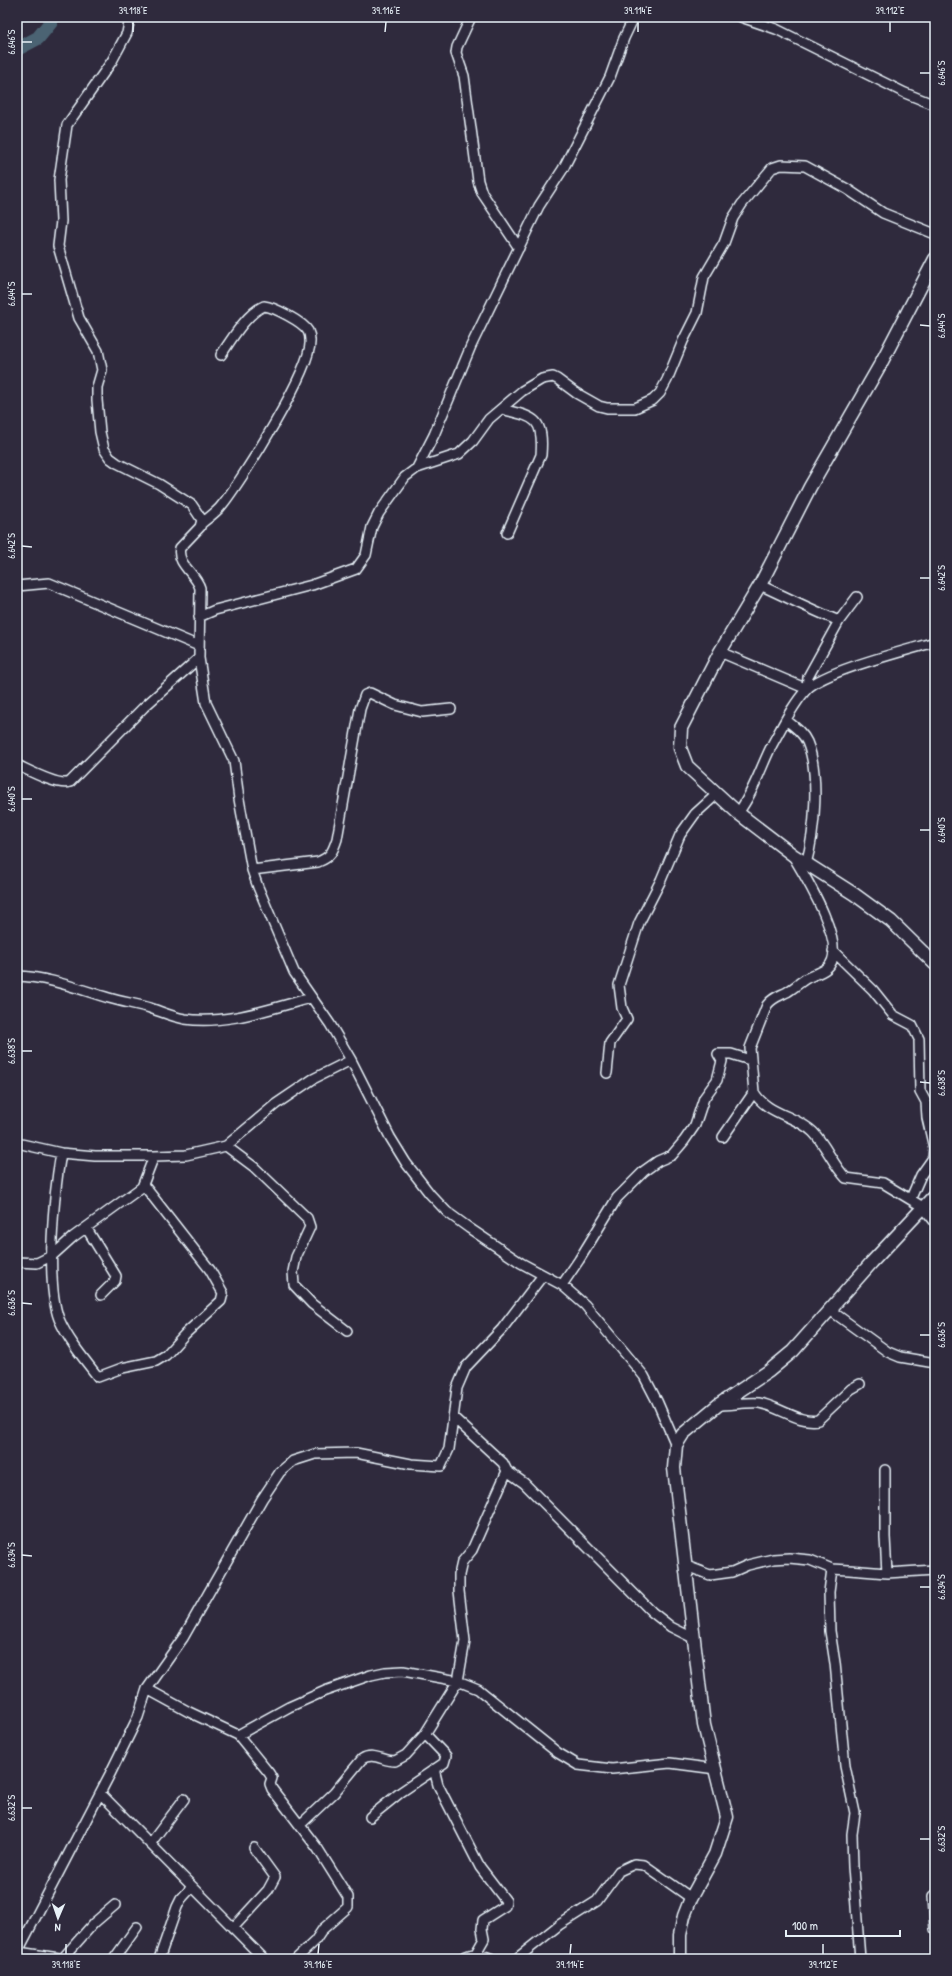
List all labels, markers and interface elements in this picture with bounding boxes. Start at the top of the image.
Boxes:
text: 39.118°E [119,4,148,17]
text: 39.116°E [372,4,401,17]
text: 39.114°E [624,4,653,17]
text: 39.112°E [876,4,905,17]
text: 6.646°S [5,29,18,54]
text: 6.646°S [935,60,948,85]
text: 6.644°S [5,281,18,306]
text: 6.644°S [935,313,948,338]
text: 6.642°S [5,533,18,559]
text: 6.642°S [935,565,948,591]
text: 6.640°S [5,786,18,812]
text: 6.640°S [935,817,948,843]
text: 6.638°S [5,1038,18,1064]
text: 6.638°S [935,1070,948,1096]
text: 6.636°S [5,1290,18,1316]
text: 6.636°S [935,1322,948,1348]
text: 6.634°S [5,1542,18,1568]
text: 6.634°S [935,1574,948,1600]
text: 6.632°S [5,1795,18,1821]
text: 6.632°S [935,1826,948,1852]
north arrow [38,1898,78,1938]
scale bar [786,1912,900,1938]
text: 100 m [792,1917,818,1934]
text: N [54,1921,61,1935]
text: 39.118°E [52,1958,81,1971]
text: 39.116°E [304,1958,333,1971]
text: 39.114°E [556,1958,585,1971]
text: 39.112°E [809,1958,838,1971]

